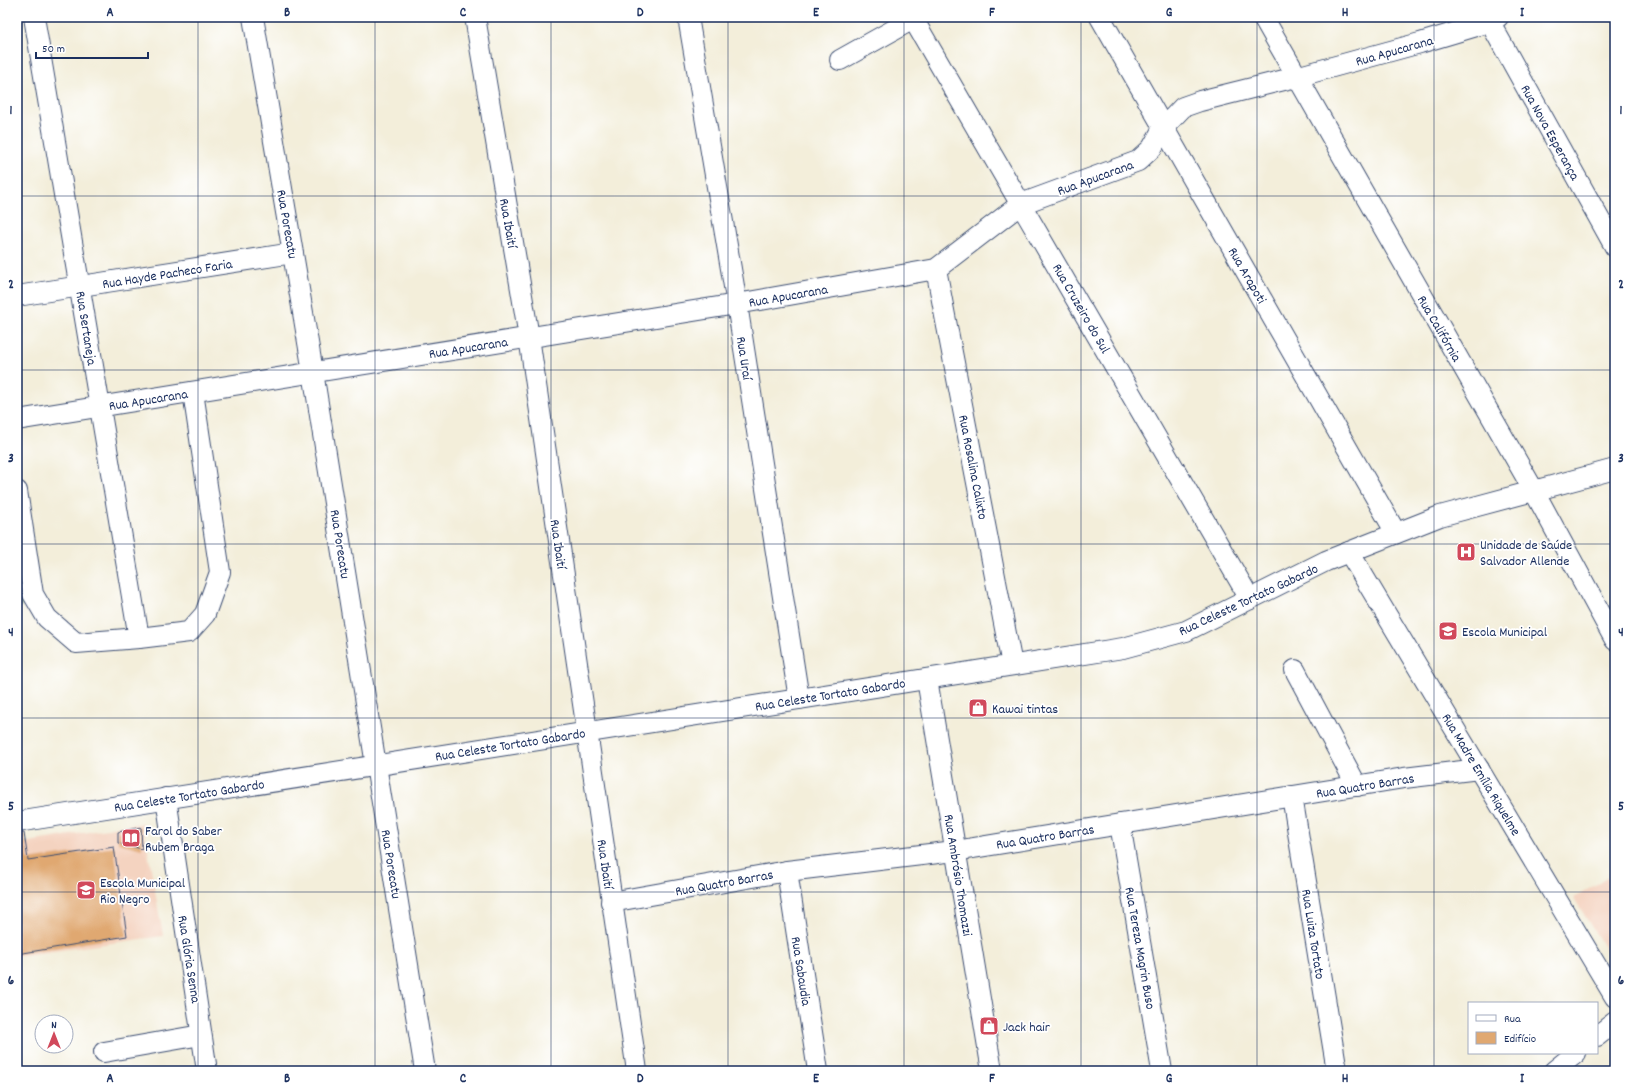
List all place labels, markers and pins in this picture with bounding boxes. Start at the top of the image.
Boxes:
place label: Unidade de Saúde Salvador Allende [1480,536,1572,572]
hospital icon: Unidade de Saúde Salvador Allende [1455,541,1477,563]
school or university icon: Escola Municipal [1437,620,1459,642]
place label: Escola Municipal [1462,623,1548,643]
shop icon: Kawai tintas [967,697,989,719]
place label: Kawai tintas [992,700,1058,720]
place label: Farol do Saber Rubem Braga [145,822,223,858]
library icon: Farol do Saber Rubem Braga [120,827,142,849]
place label: Escola Municipal Rio Negro [100,874,186,910]
school or university icon: Escola Municipal Rio Negro [75,879,97,901]
shop icon: Jack hair [978,1015,1000,1037]
place label: Jack hair [1003,1018,1051,1038]

